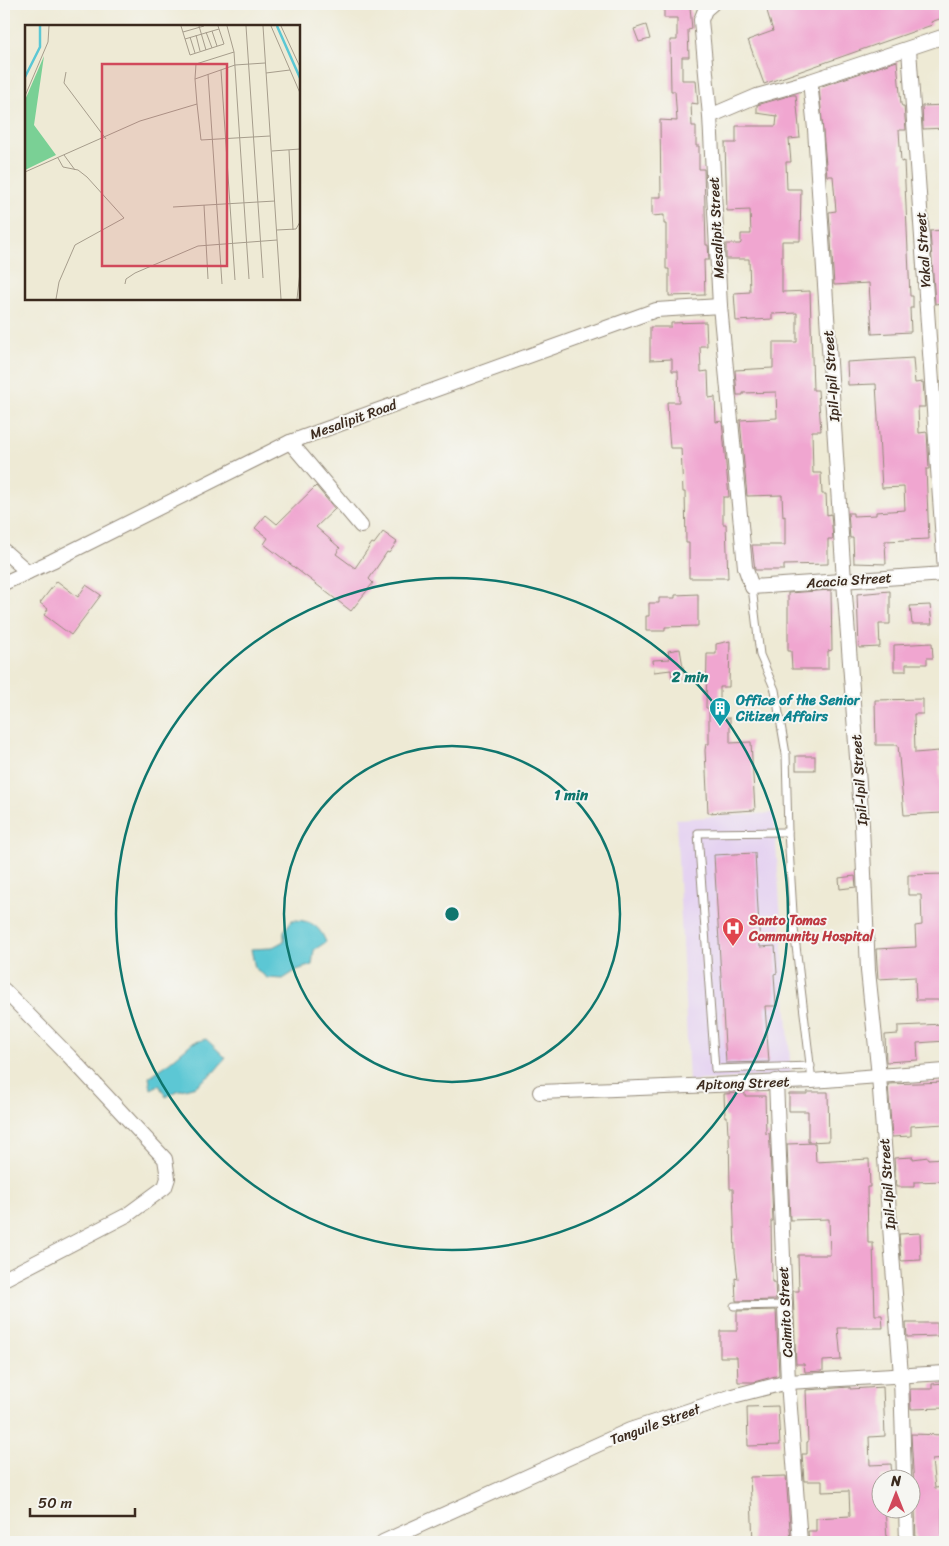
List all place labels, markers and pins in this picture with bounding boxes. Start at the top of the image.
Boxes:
place label: Office of the Senior Citizen Affairs [735,688,861,729]
building icon: Office of the Senior Citizen Affairs [708,696,732,727]
centre of rings [443,905,461,923]
place label: Santo Tomas Community Hospital [748,908,875,949]
hospital icon: Santo Tomas Community Hospital [721,916,745,947]

